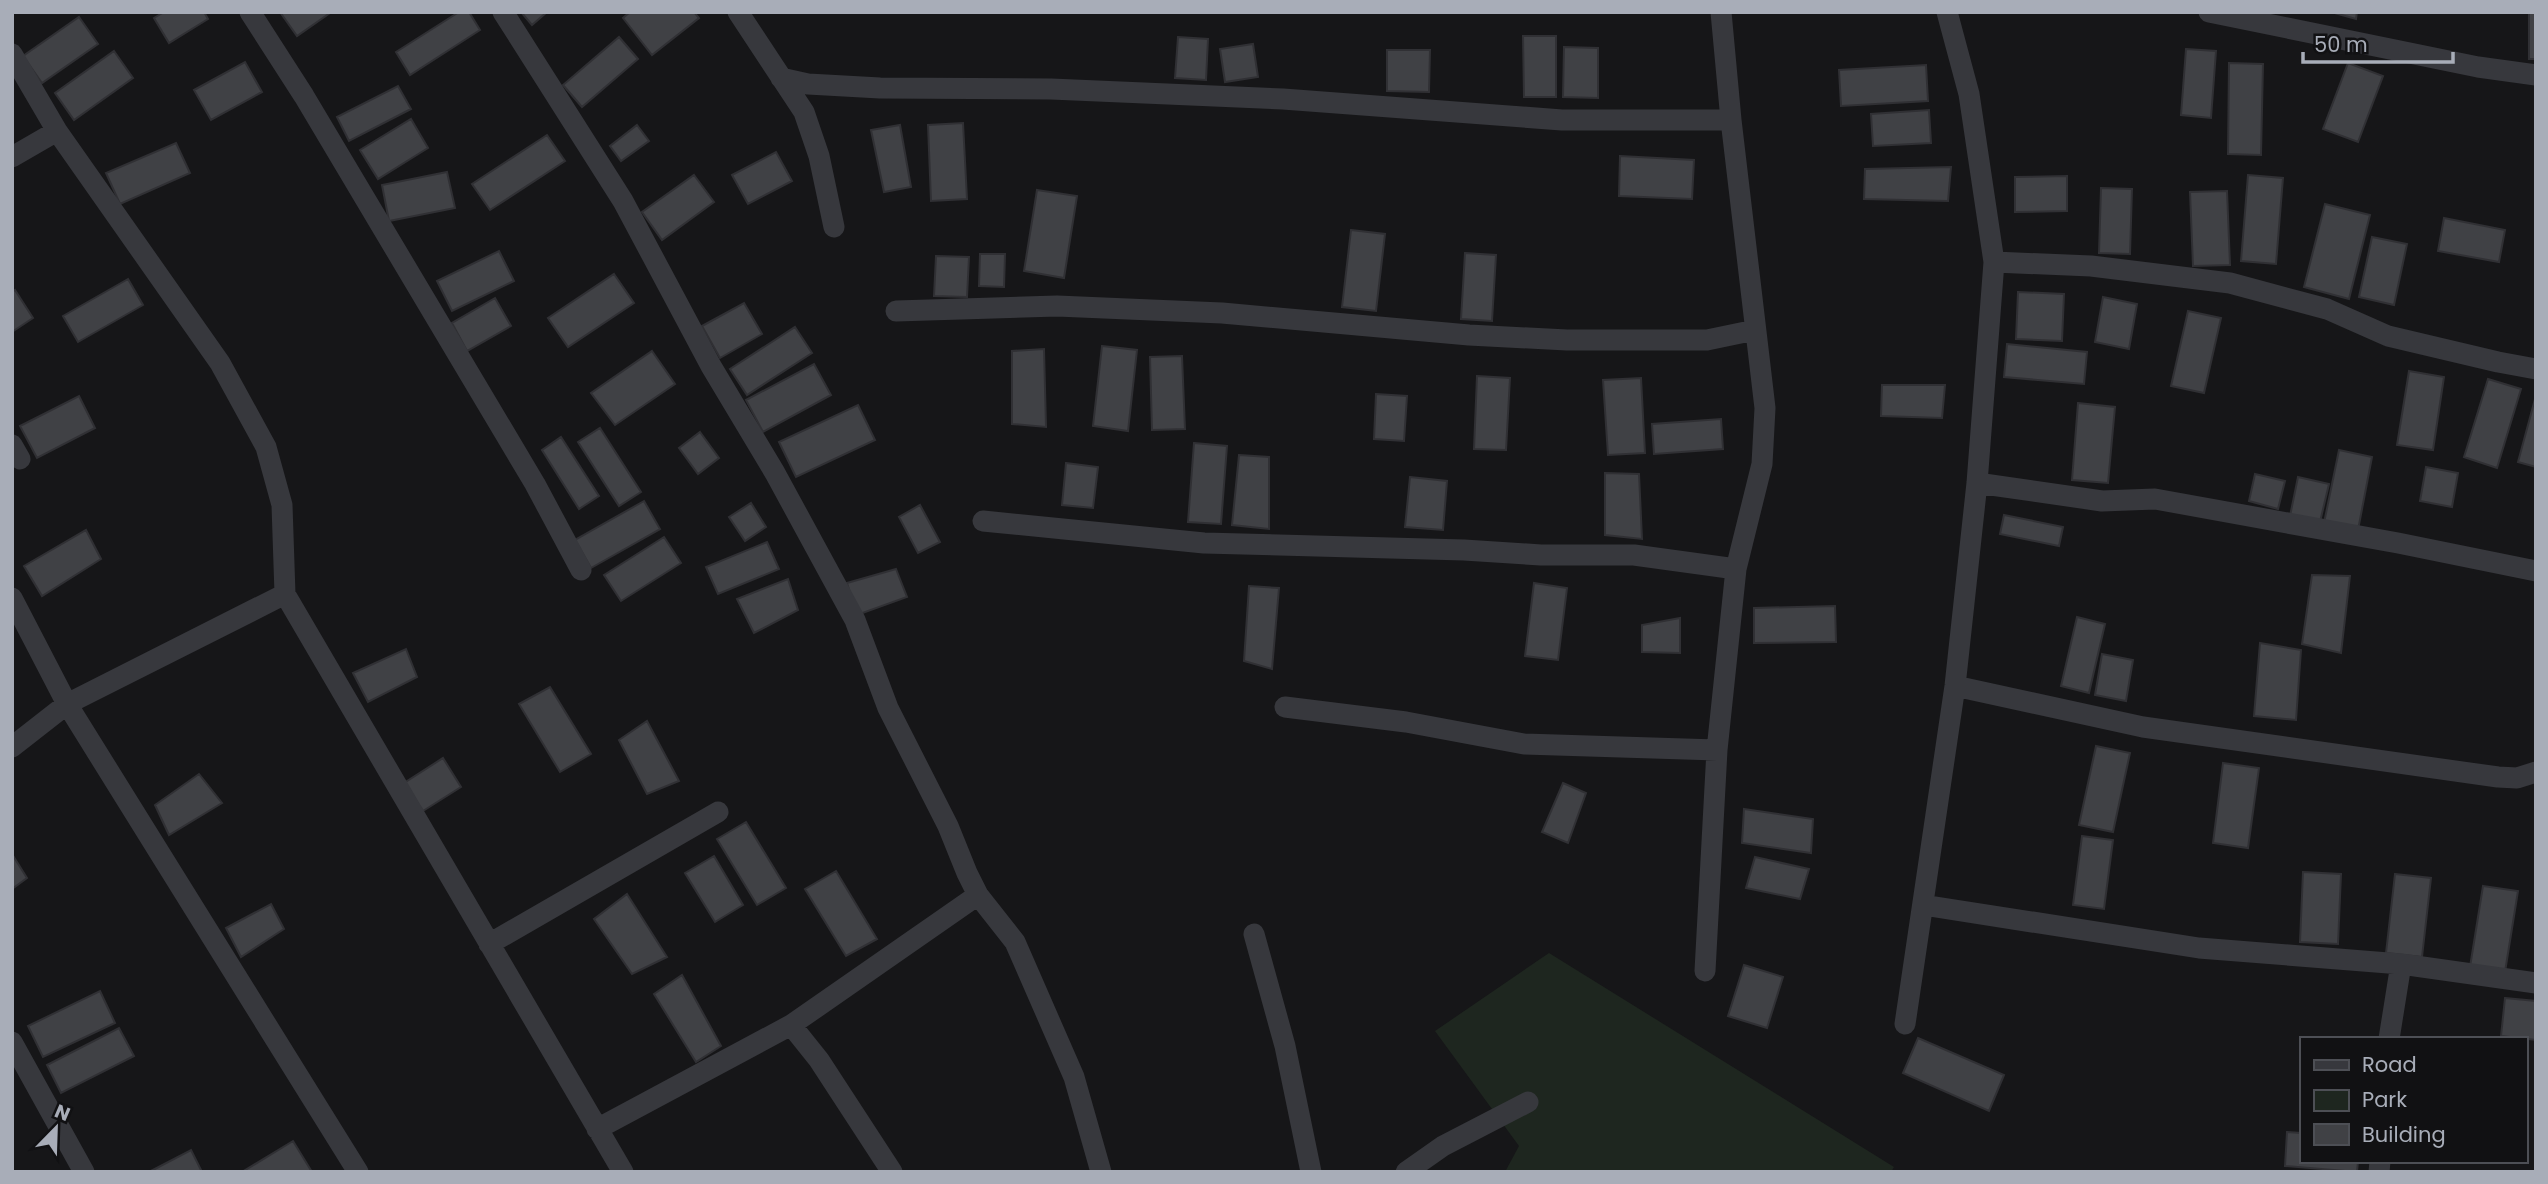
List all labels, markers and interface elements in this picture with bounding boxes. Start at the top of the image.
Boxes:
scale bar [2303,21,2454,65]
text: 50 m [2314,30,2368,59]
legend [2300,1037,2527,1163]
text: Road [2362,1050,2417,1079]
text: Park [2362,1085,2407,1114]
north arrow [21,1093,91,1163]
text: N [51,1098,74,1128]
text: Building [2362,1120,2446,1149]

